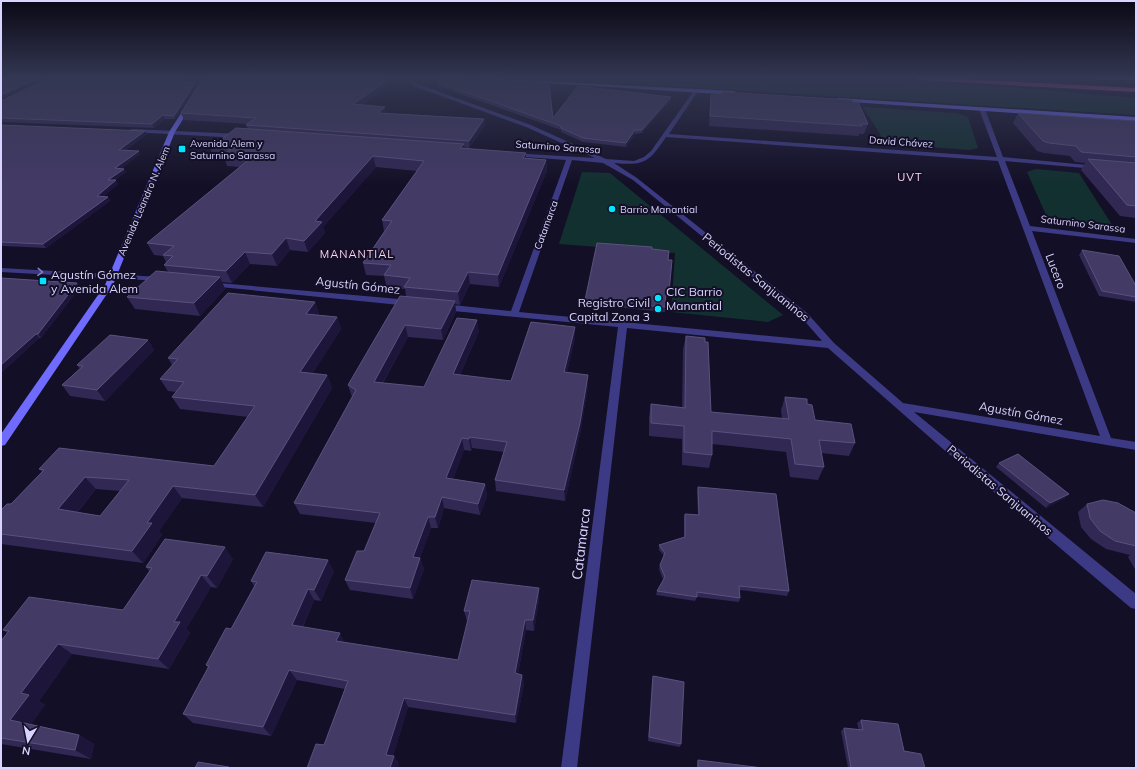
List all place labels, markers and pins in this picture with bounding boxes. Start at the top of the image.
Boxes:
place label: Avenida Alem y Saturnino Sarassa [190,137,275,162]
marker: Avenida Alem y Saturnino Sarassa [177,144,187,154]
place label: Barrio Manantial [620,203,697,216]
marker: Barrio Manantial [607,204,617,214]
place label: Agustín Gómez y Avenida Alem [51,267,138,296]
marker: Agustín Gómez y Avenida Alem [38,276,48,286]
place label: CIC Barrio Manantial [666,284,723,313]
marker: CIC Barrio Manantial [653,293,663,303]
place label: Registro Civil Capital Zona 3 [569,295,650,324]
marker: Registro Civil Capital Zona 3 [653,304,663,314]

